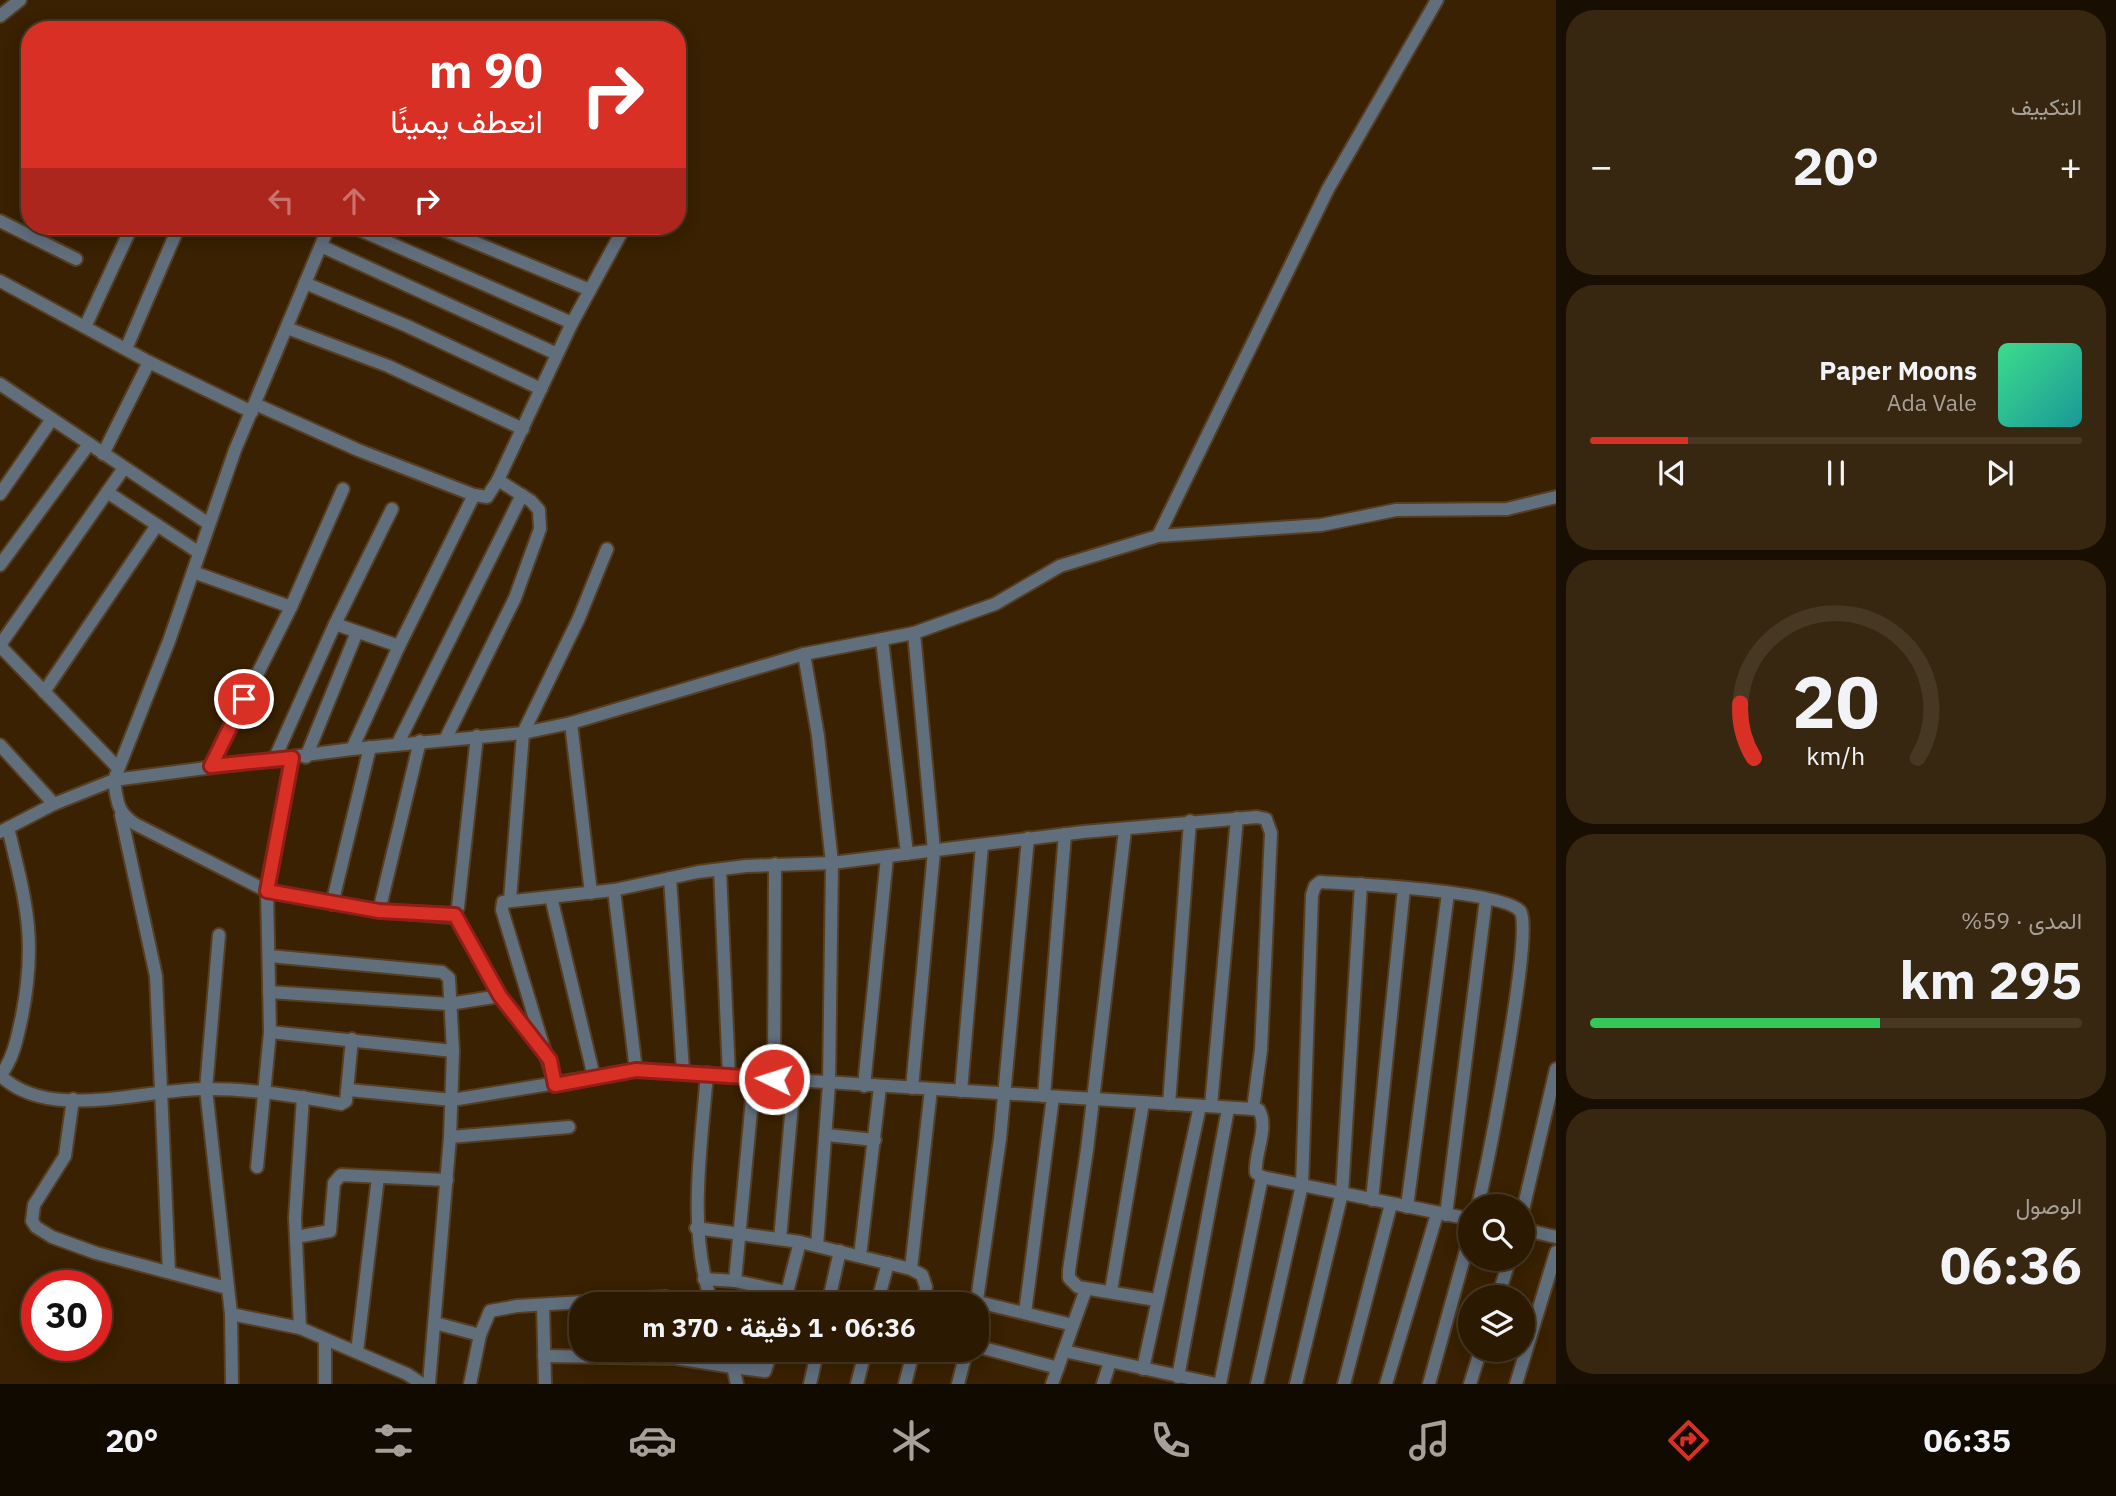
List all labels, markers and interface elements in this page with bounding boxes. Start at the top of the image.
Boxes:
text: 90 m [429,38,543,101]
icon: right [567,49,658,140]
text: التكييف [2011,91,2082,121]
text: انعطف يمينًا [390,100,543,142]
text: 20° [1793,132,1879,199]
text: − [1590,141,1613,190]
text: + [2059,141,2082,190]
icon: left [262,182,300,220]
icon: ahead [335,182,373,220]
icon: right [408,182,446,220]
text: Paper Moons [1819,353,1977,387]
text: Ada Vale [1887,387,1977,417]
icon: previous [1653,454,1691,492]
icon: pause [1817,454,1855,492]
icon: next [1981,454,2019,492]
text: 20 [1792,653,1880,748]
pin [214,669,274,729]
icon: arrive [225,680,263,718]
text: km/h [1807,739,1865,772]
text: المدى · 59% [1961,905,2082,935]
text: 295 km [1900,946,2082,1013]
position arrow [737,1042,811,1116]
text: الوصول [2016,1190,2082,1220]
map controls [1458,1194,1535,1362]
button: search [1458,1194,1535,1271]
text: 06:36 [1940,1231,2082,1298]
speed limit sign: 30 [21,1270,112,1361]
button: layers [1458,1285,1535,1362]
text: 06:36 · 1 دقيقة · 370 m [642,1310,916,1344]
icon: filters [369,1416,418,1465]
icon: car [628,1416,677,1465]
icon: climate [887,1416,936,1465]
icon: phone [1146,1416,1195,1465]
icon: music [1405,1416,1454,1465]
icon: directions [1664,1416,1713,1465]
text: 20° [105,1419,159,1461]
text: 06:35 [1924,1419,2011,1461]

